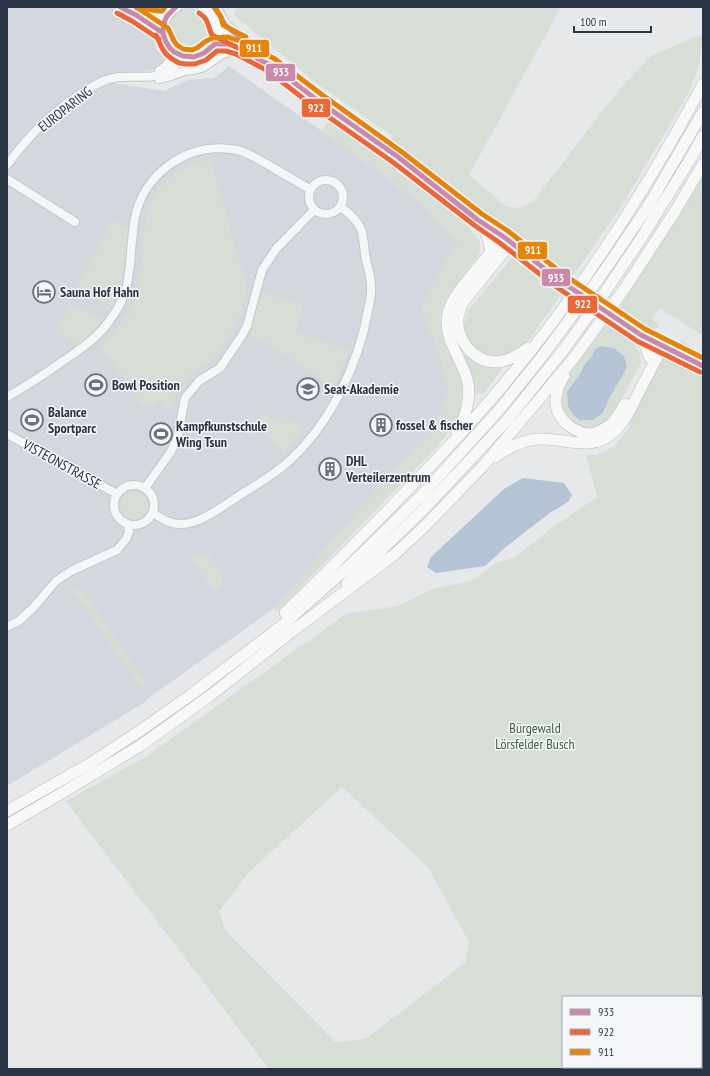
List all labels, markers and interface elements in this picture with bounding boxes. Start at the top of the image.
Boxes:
scale bar [574,8,651,34]
text: 100 m [580,14,607,29]
line badge: 911 [239,39,270,58]
text: 911 [246,41,262,55]
line badge: 933 [265,63,296,82]
text: 933 [273,65,289,79]
street label: EUROPARING [34,82,96,136]
line badge: 922 [301,98,331,118]
text: 922 [308,101,324,115]
line badge: 911 [517,241,548,260]
text: 911 [525,243,541,257]
line badge: 933 [541,268,571,287]
text: 933 [548,271,564,285]
hotel icon: Sauna Hof Hahn [31,279,57,305]
place label: Sauna Hof Hahn [60,283,139,301]
line badge: 922 [567,295,598,314]
text: 922 [575,297,591,311]
sports icon: Bowl Position [83,372,109,398]
place label: Bowl Position [112,376,180,394]
school or university icon: Seat-Akademie [295,376,321,402]
place label: Seat-Akademie [324,380,399,398]
place label: Balance Sportparc [48,403,96,437]
sports icon: Balance Sportparc [19,407,45,433]
building icon: fossel & fischer [368,412,394,438]
place label: fossel & fischer [396,416,474,434]
place label: Kampfkunstschule Wing Tsun [175,417,267,451]
sports icon: Kampfkunstschule Wing Tsun [148,421,174,447]
street label: VISTEONSTRASSE [19,435,104,493]
place label: DHL Verteilerzentrum [345,452,431,486]
building icon: DHL Verteilerzentrum [317,456,343,482]
park label: Bürgewald Lörsfelder Busch [495,719,575,753]
legend [562,996,702,1068]
text: 933 [598,1004,614,1019]
text: 922 [598,1024,614,1039]
text: 911 [598,1044,614,1059]

